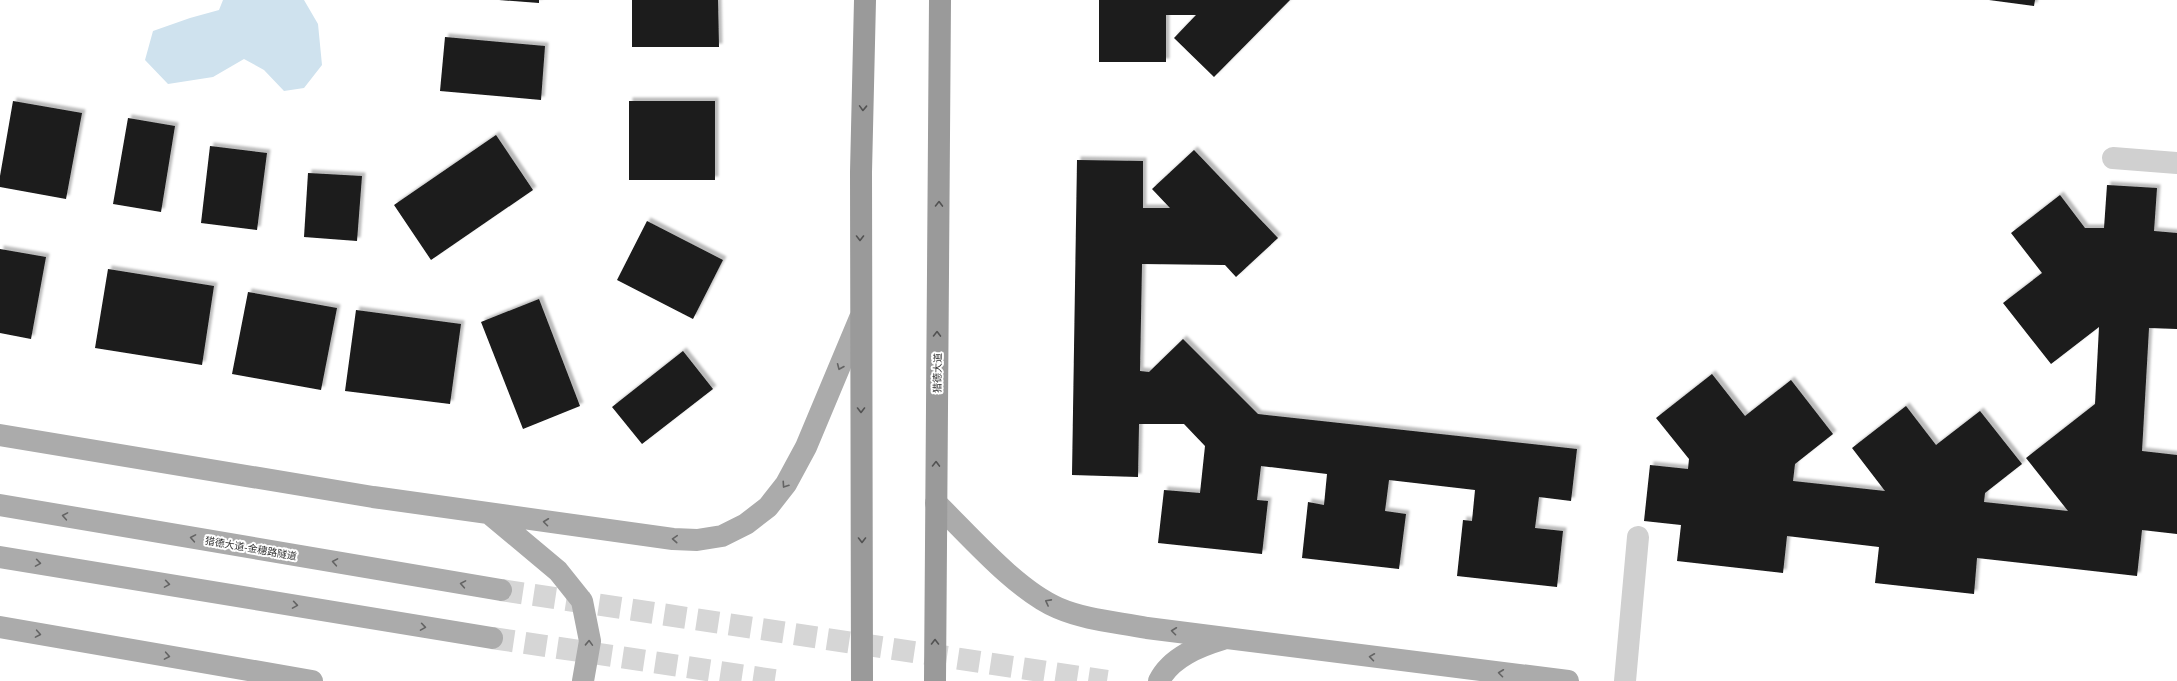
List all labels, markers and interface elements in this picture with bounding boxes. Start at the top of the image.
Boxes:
one-way arrow [859,105,867,111]
one-way arrow [934,201,943,207]
one-way arrow [856,235,864,241]
one-way arrow [933,331,941,337]
street label: 猎德大道 [930,353,944,393]
one-way arrow [836,364,844,371]
one-way arrow [857,407,865,413]
one-way arrow [932,461,940,467]
one-way arrow [782,481,790,488]
one-way arrow [61,512,68,521]
one-way arrow [543,518,549,527]
street label: 猎德大道-金穗路隧道 [204,533,298,563]
one-way arrow [190,534,196,543]
one-way arrow [672,534,678,543]
one-way arrow [858,537,866,543]
one-way arrow [35,558,42,567]
one-way arrow [332,558,338,567]
one-way arrow [164,579,170,588]
one-way arrow [460,580,466,588]
one-way arrow [1045,600,1052,607]
one-way arrow [292,601,298,609]
one-way arrow [420,622,426,630]
one-way arrow [1171,627,1177,636]
one-way arrow [35,629,42,638]
one-way arrow [931,639,939,645]
one-way arrow [585,640,593,646]
one-way arrow [163,651,170,659]
one-way arrow [1369,653,1375,662]
one-way arrow [1498,669,1504,678]

